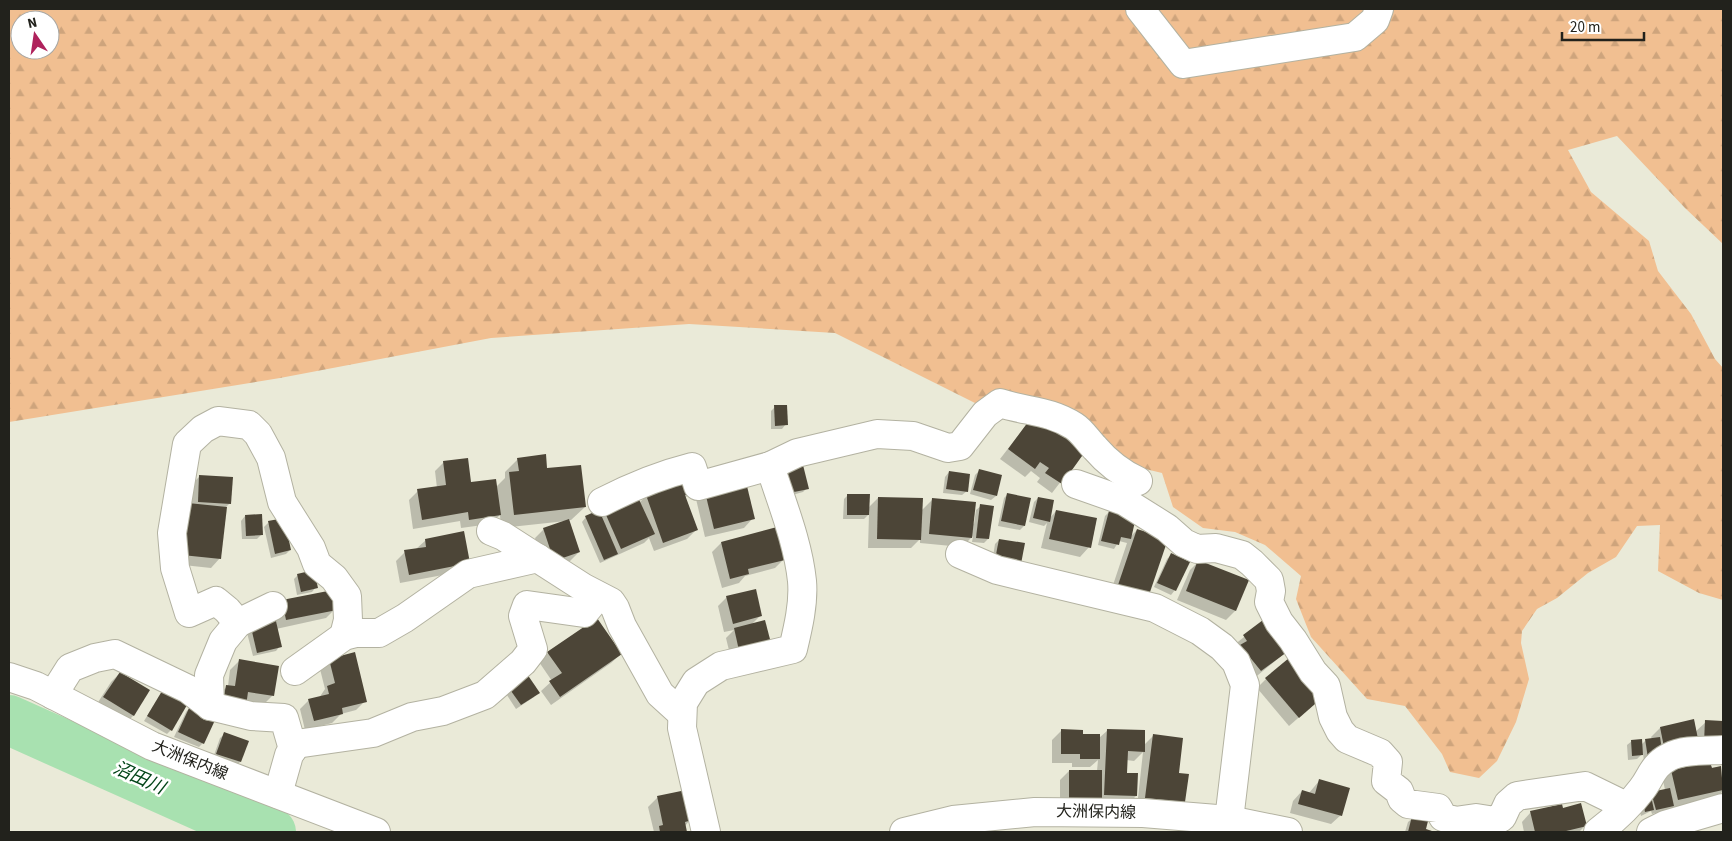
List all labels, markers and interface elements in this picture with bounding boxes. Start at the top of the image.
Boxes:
north arrow [10,10,60,60]
scale bar [1562,10,1644,42]
text: N [26,13,39,34]
text: 20 m [1570,17,1600,38]
street label: 大洲保内線 [149,735,231,785]
water label: 沼田川 [109,756,171,801]
street label: 大洲保内線 [1056,800,1136,824]

